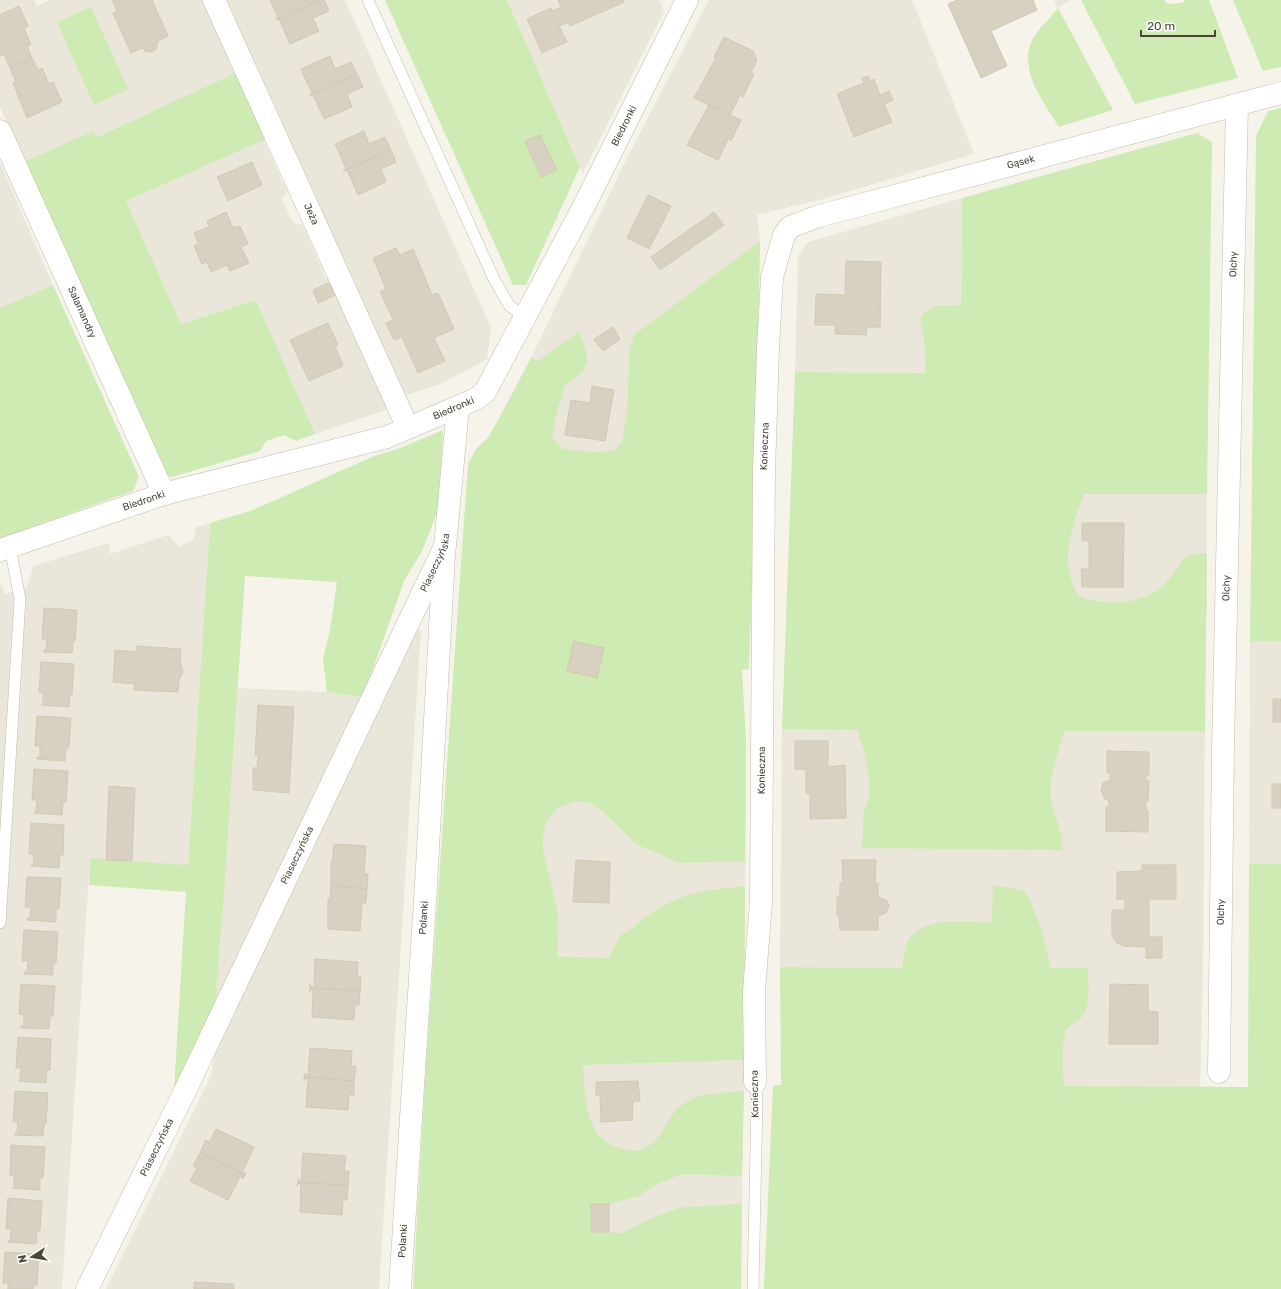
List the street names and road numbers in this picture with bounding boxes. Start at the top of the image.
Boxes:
street label: Biedronki [609,104,639,148]
street label: Gąsek [1006,153,1037,172]
street label: Jeża [301,201,321,227]
street label: Olchy [1227,250,1240,277]
street label: Salamandry [65,285,99,341]
street label: Biedronki [431,394,476,423]
street label: Konieczna [758,422,772,470]
street label: Biedronki [121,488,167,514]
street label: Piaseczyńska [418,533,452,594]
street label: Olchy [1220,574,1233,601]
street label: Konieczna [756,746,768,794]
street label: Piaseczyńska [278,824,316,886]
street label: Olchy [1215,898,1227,925]
street label: Polanki [417,901,431,935]
street label: Konieczna [749,1070,761,1118]
street label: Piaseczyńska [138,1116,176,1178]
street label: Polanki [396,1224,410,1258]

